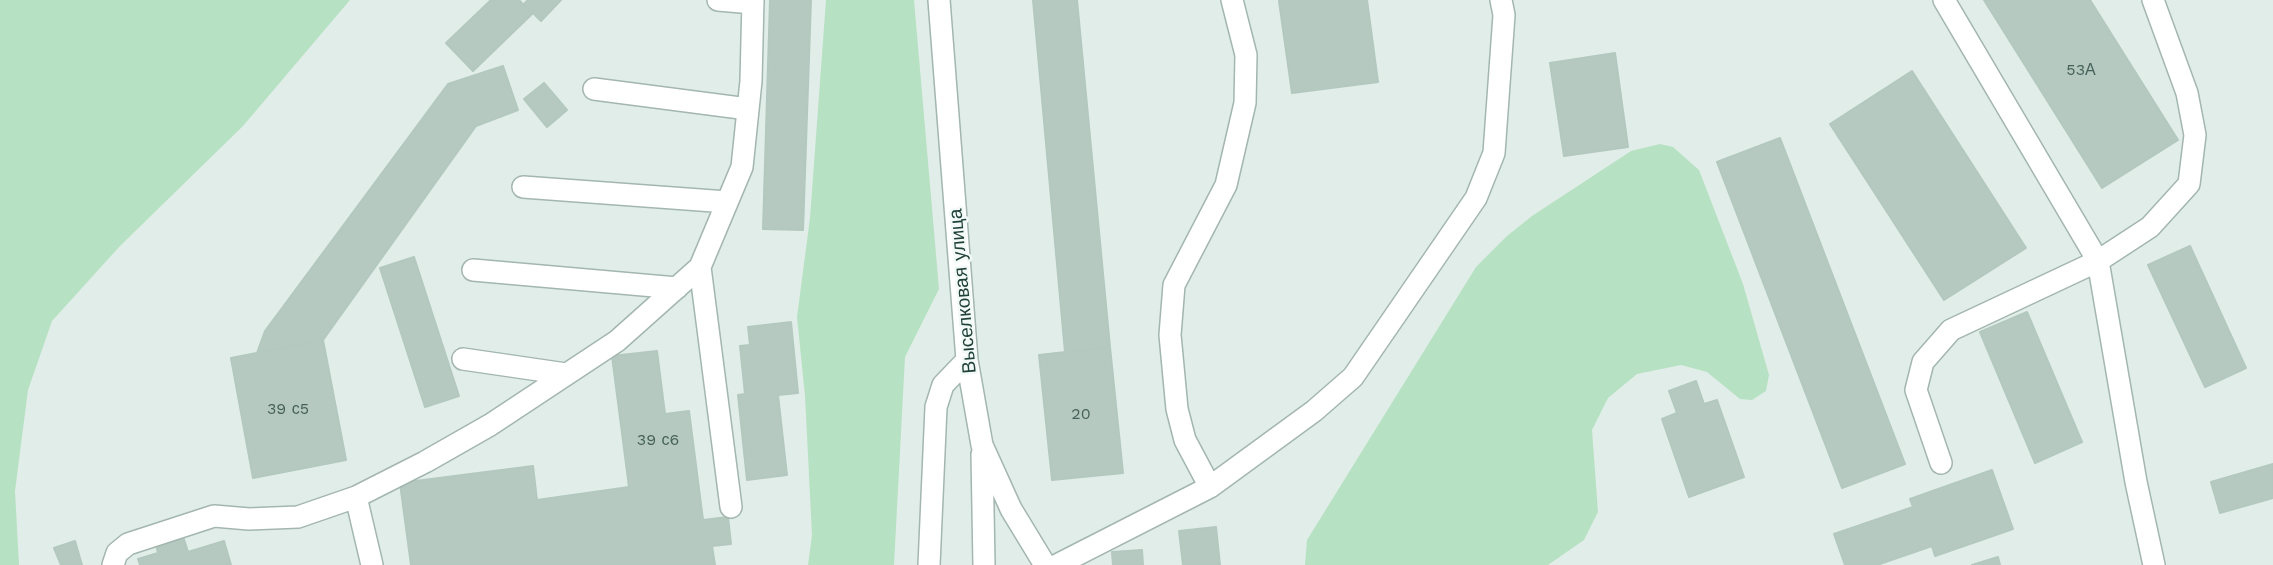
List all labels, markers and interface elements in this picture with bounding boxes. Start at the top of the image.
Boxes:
house number: 53А [2066,60,2096,80]
street label: Выселковая улица [944,208,982,374]
house number: 39 с5 [267,399,309,419]
house number: 20 [1071,404,1091,424]
house number: 39 с6 [637,430,679,450]

